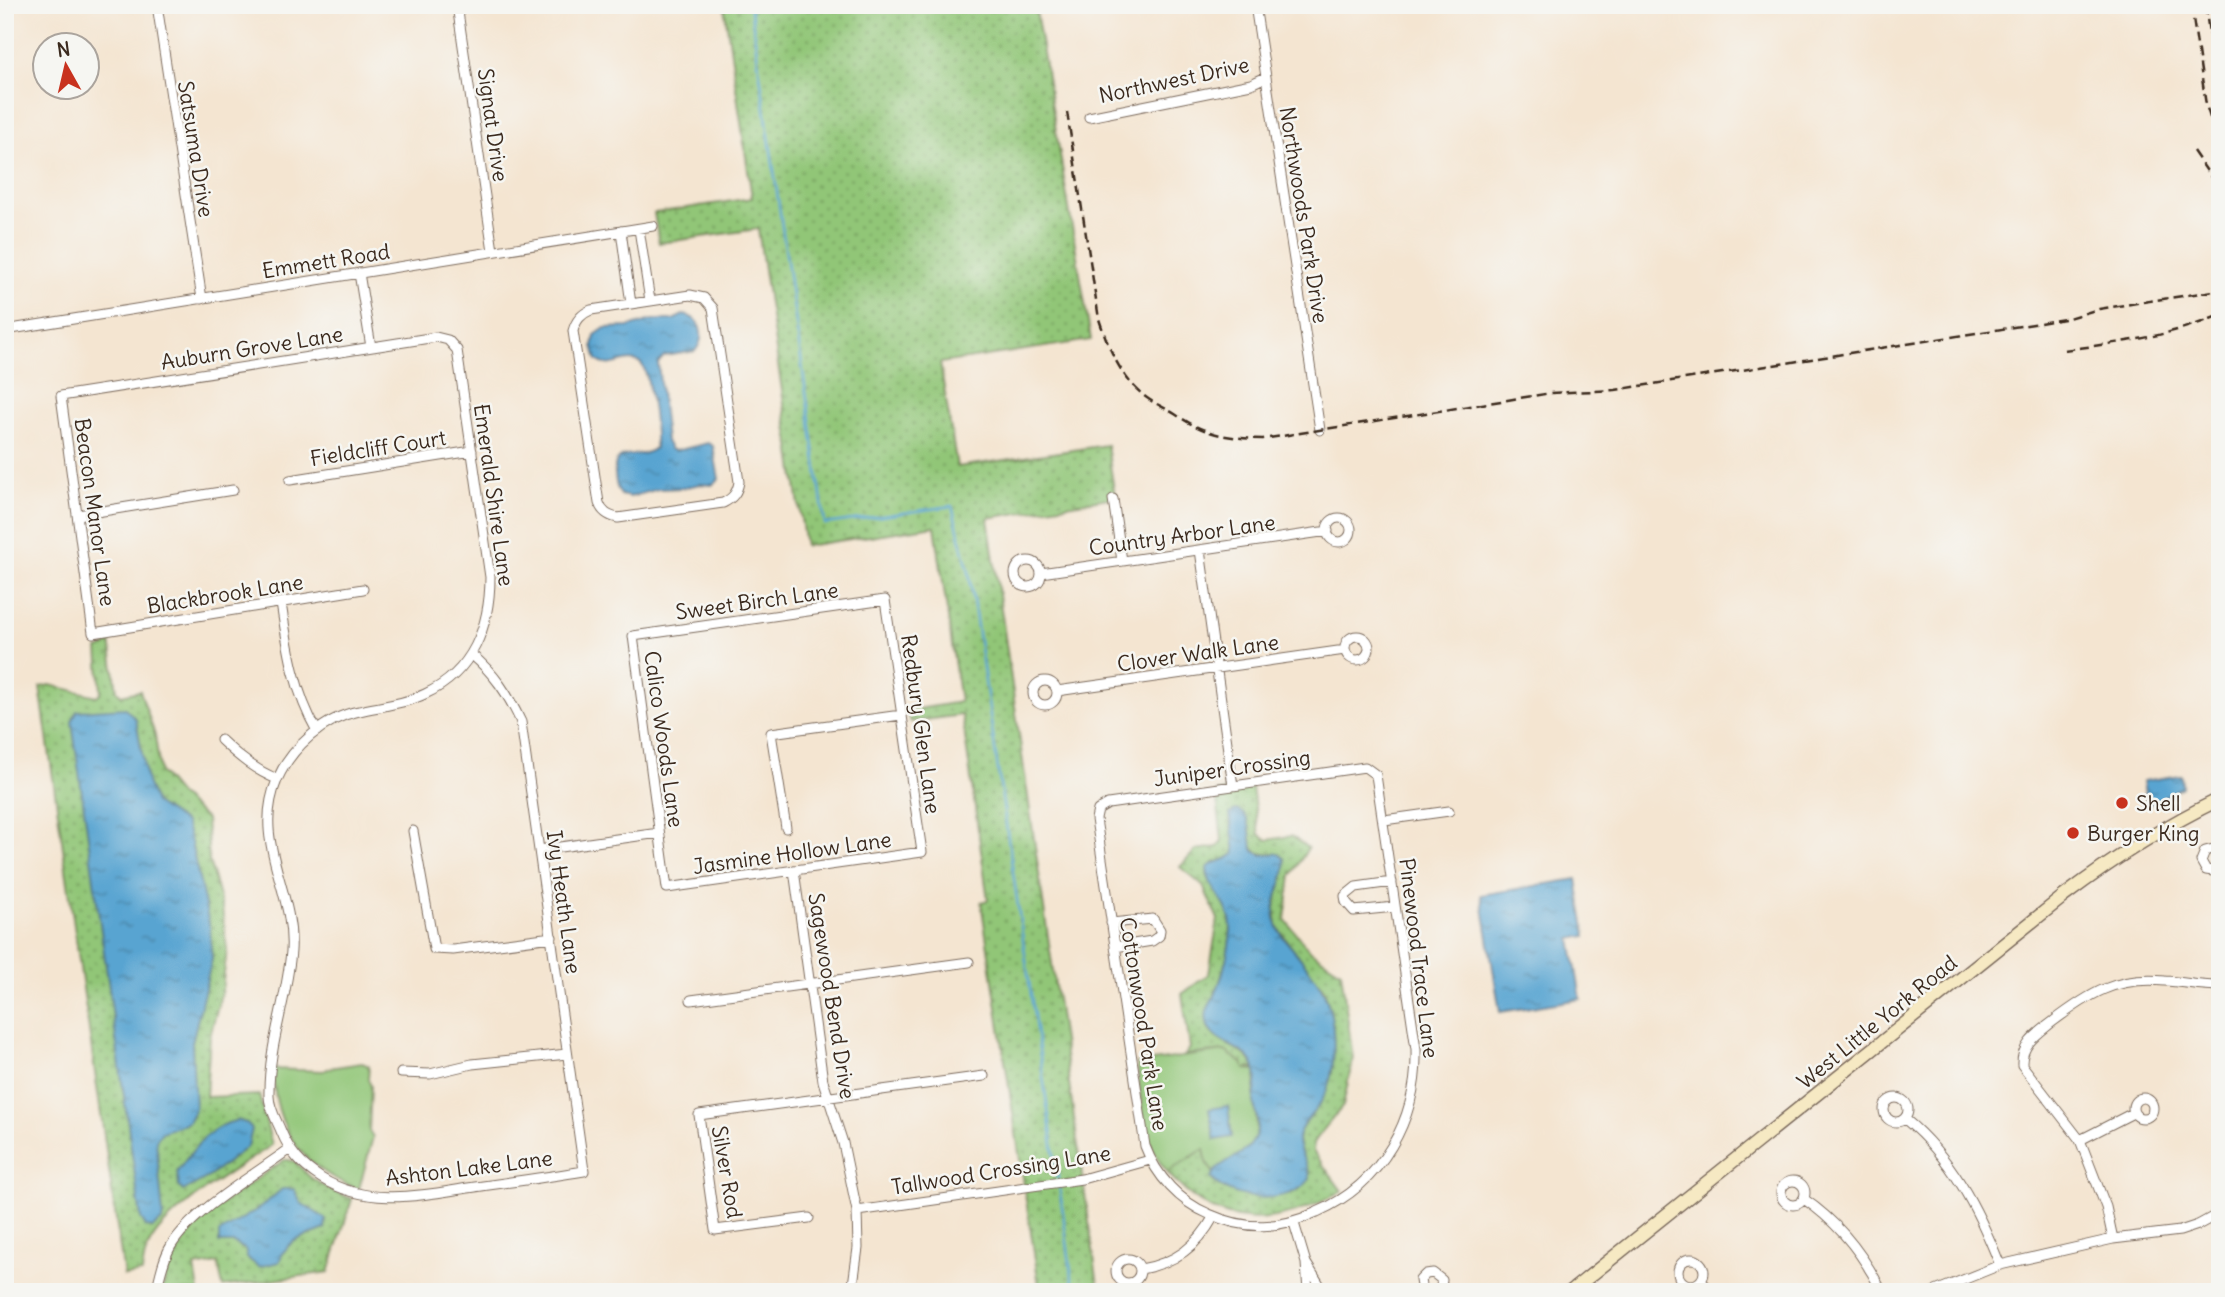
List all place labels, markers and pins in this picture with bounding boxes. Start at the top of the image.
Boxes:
place label: Shell [2136,790,2181,817]
marker: Shell [2114,795,2130,811]
place label: Burger King [2087,820,2200,847]
marker: Burger King [2065,825,2081,841]

